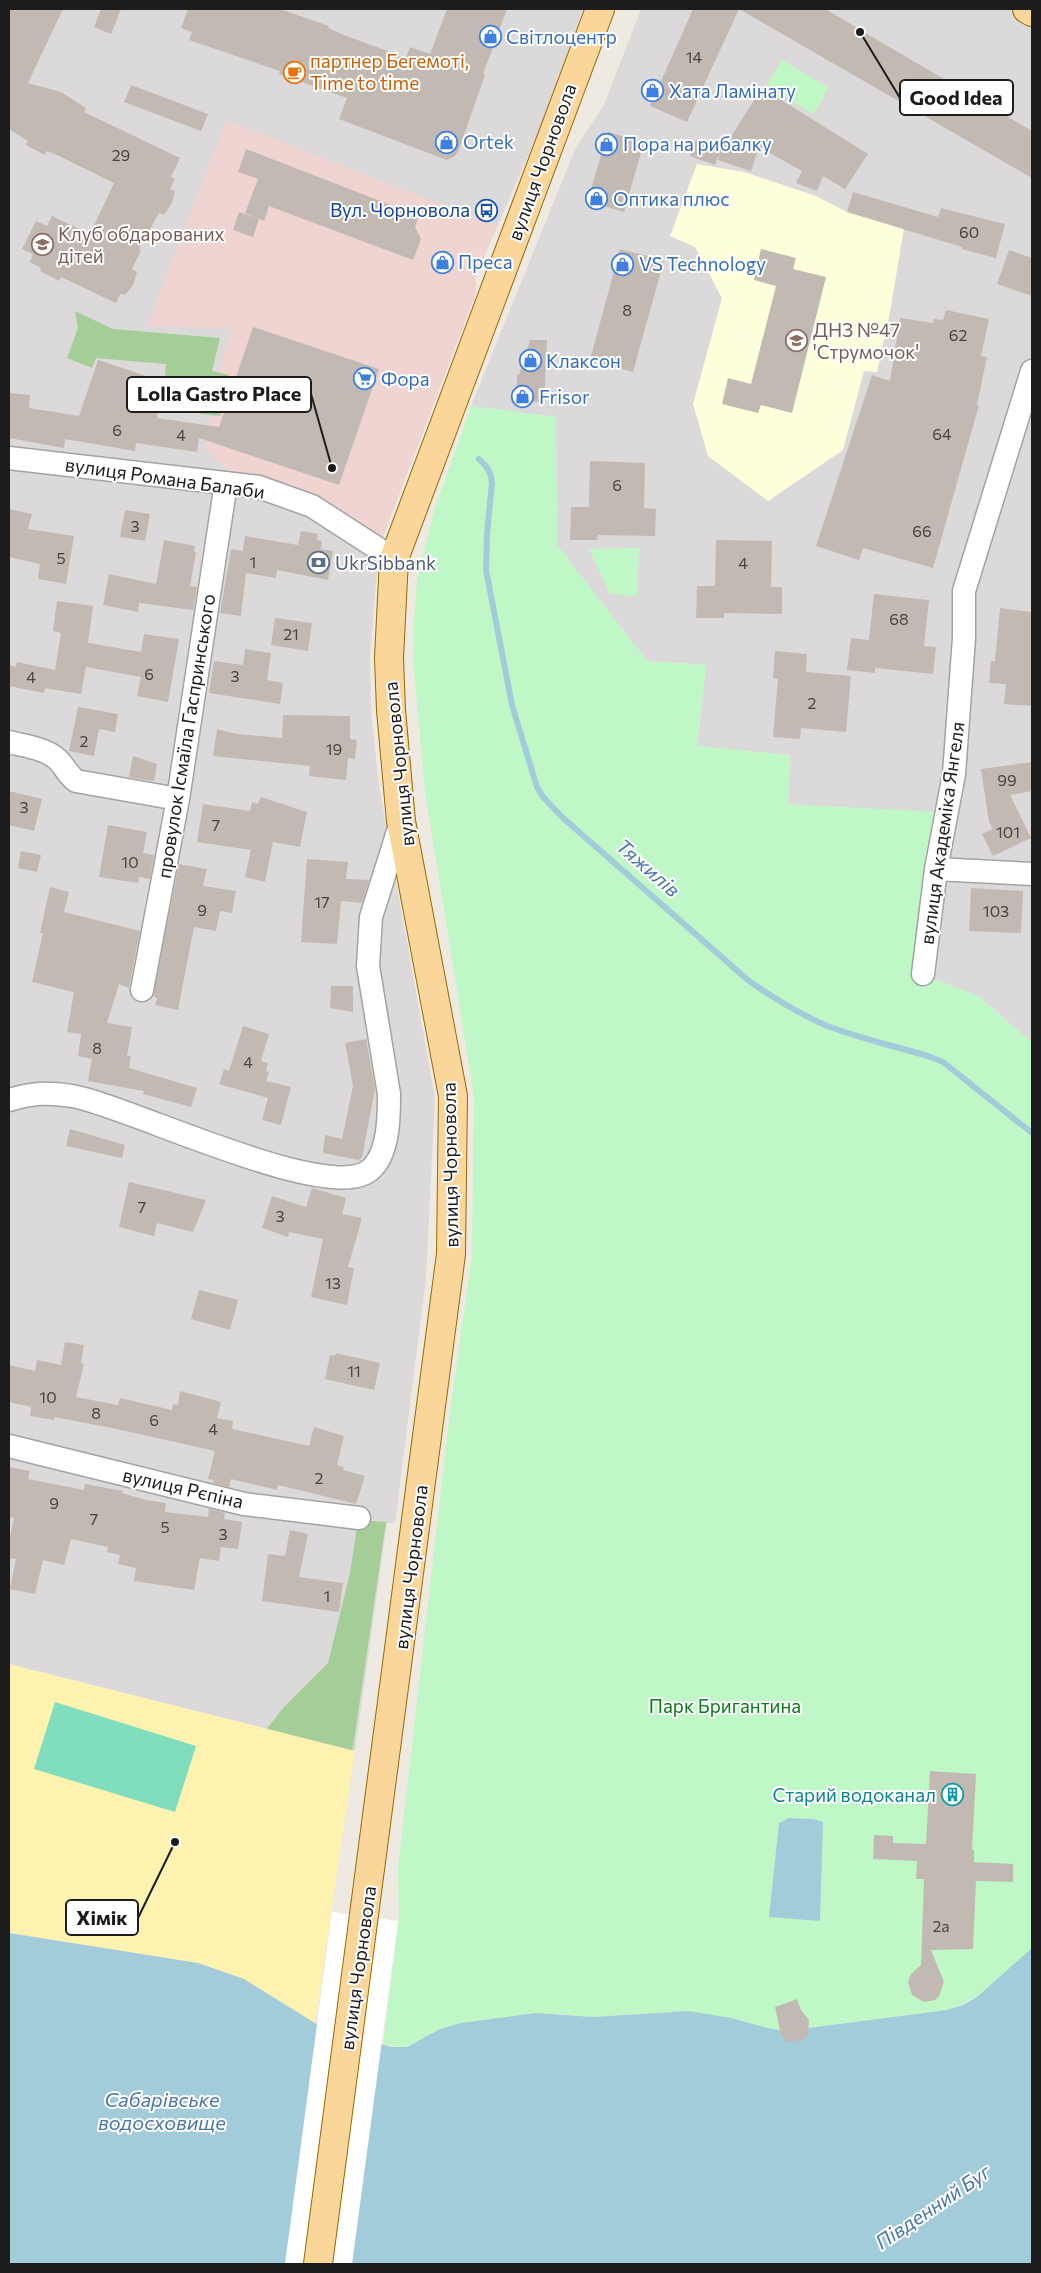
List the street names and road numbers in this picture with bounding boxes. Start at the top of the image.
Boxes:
street label: вулиця Чорновола [502,80,581,243]
street label: вулиця Романа Балаби [64,452,266,503]
street label: провулок Ісмаїла Гаспринського [152,592,219,880]
street label: вулиця Чорновола [378,681,419,847]
street label: вулиця Академіка Янгеля [914,720,969,946]
street label: вулиця Чорновола [437,1082,462,1248]
street label: вулиця Рєпіна [120,1462,246,1513]
street label: вулиця Чорновола [389,1483,432,1650]
street label: вулиця Чорновола [335,1884,380,2051]

